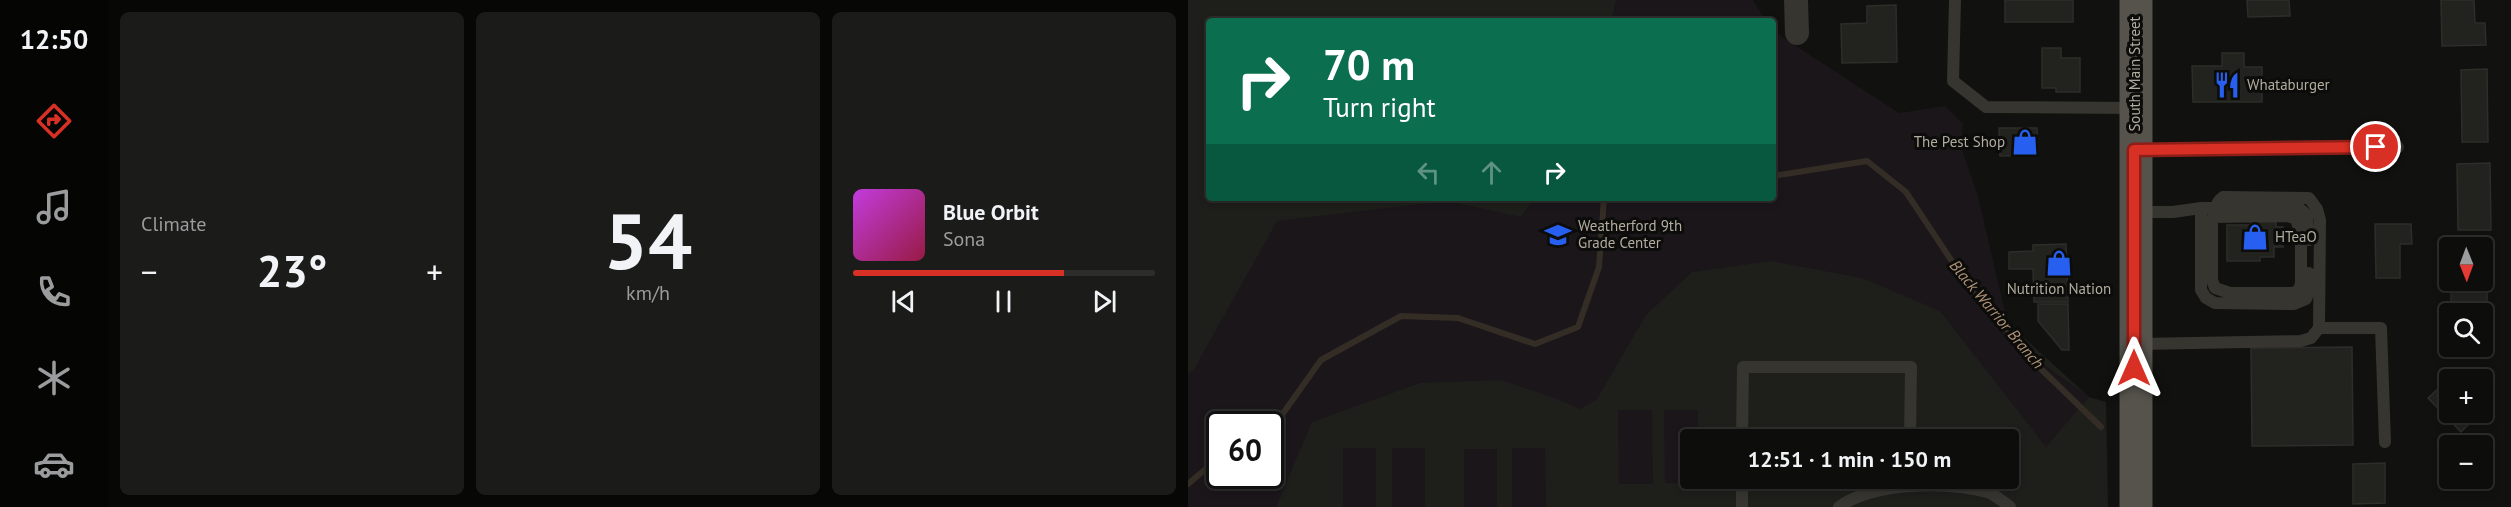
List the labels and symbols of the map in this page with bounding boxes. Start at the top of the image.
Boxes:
street label: South Main Street [2125,16,2144,132]
restaurant icon: Whataburger [2212,70,2242,100]
place label: Whataburger [2247,75,2330,94]
pin [2350,121,2401,172]
shop icon: The Pest Shop [2010,127,2040,157]
place label: The Pest Shop [1914,132,2005,151]
place label: Weatherford 9th Grade Center [1578,216,1682,252]
school or university icon: Weatherford 9th Grade Center [1543,220,1573,250]
shop icon: HTeaO [2240,222,2270,252]
place label: HTeaO [2275,227,2317,246]
north arrow [2439,237,2493,291]
shop icon: Nutrition Nation [2044,248,2074,278]
water label: Black Warrior Branch [1946,255,2048,373]
place label: Nutrition Nation [2007,279,2111,298]
position arrow [2102,336,2166,400]
speed limit sign: 60 [1206,411,1284,489]

